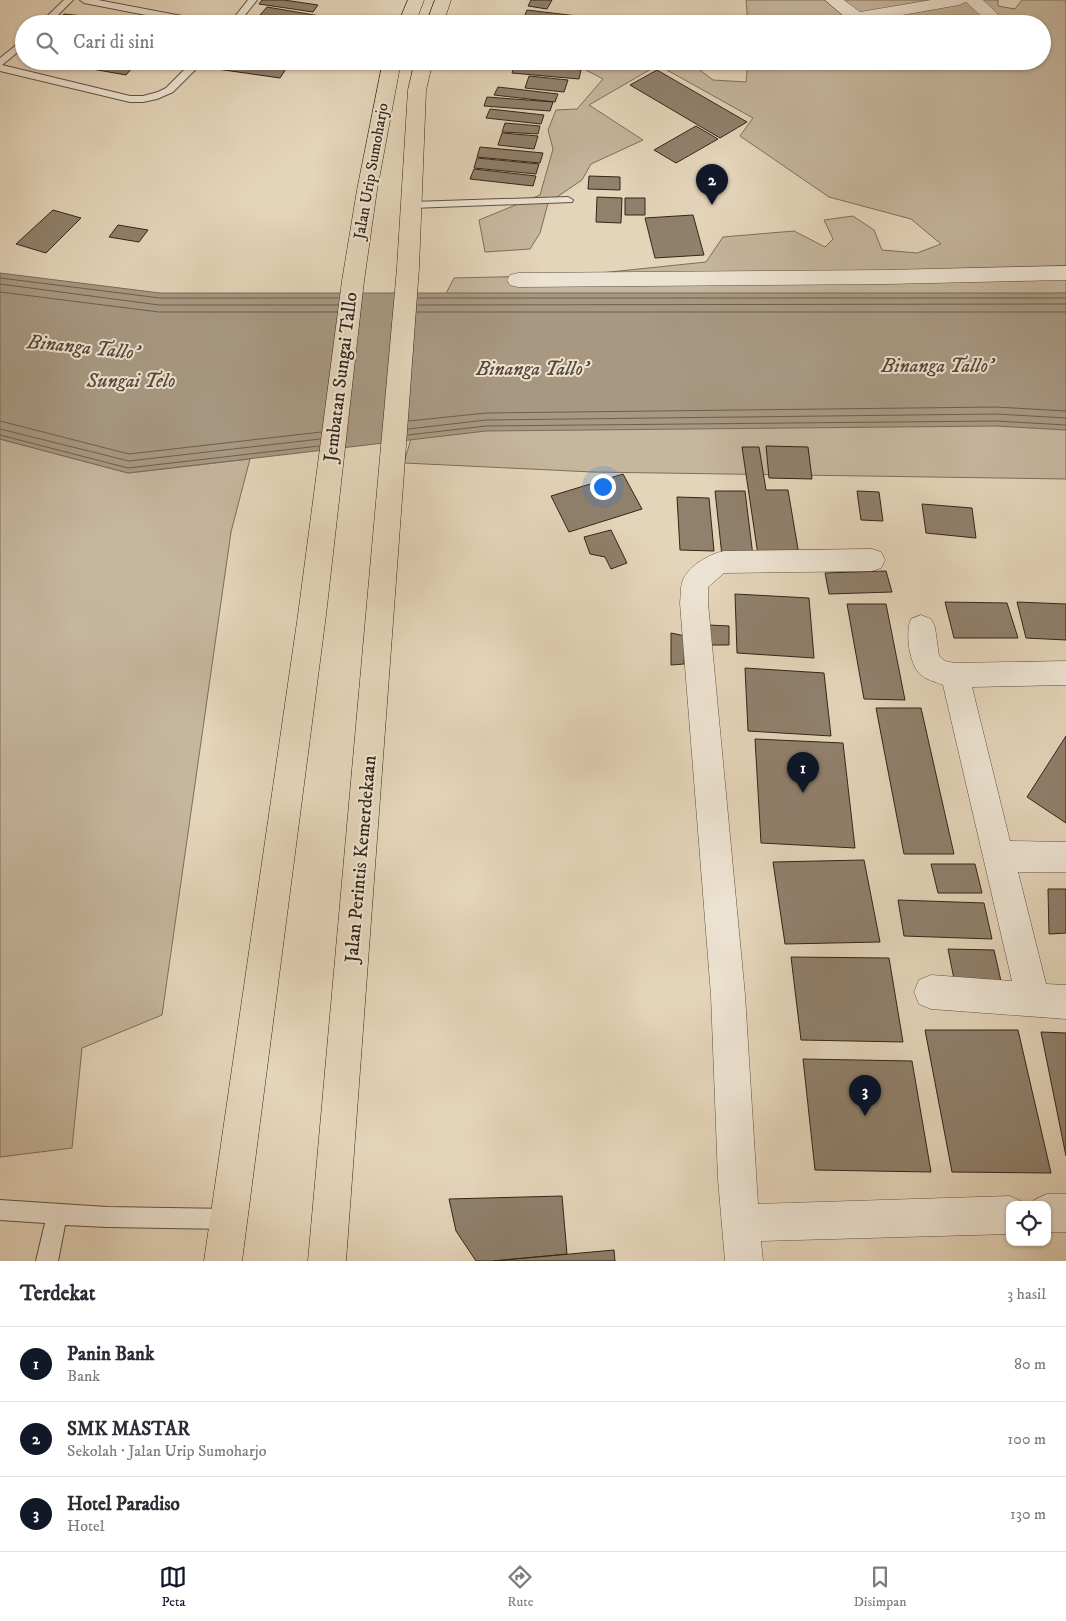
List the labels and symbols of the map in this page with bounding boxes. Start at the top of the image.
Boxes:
street label: Jalan Urip Sumoharjo [349,101,393,243]
pin: 2 [696,164,728,205]
street label: Jembatan Sungai Tallo [319,291,363,465]
water label: Binanga Tallo' [25,330,142,367]
water label: Binanga Tallo' [880,354,995,379]
water label: Binanga Tallo' [475,357,590,382]
water label: Sungai Telo [85,369,176,394]
your location [590,474,616,500]
pin: 1 [787,752,819,793]
street label: Jalan Perintis Kemerdekaan [340,754,382,966]
pin: 3 [849,1075,881,1116]

